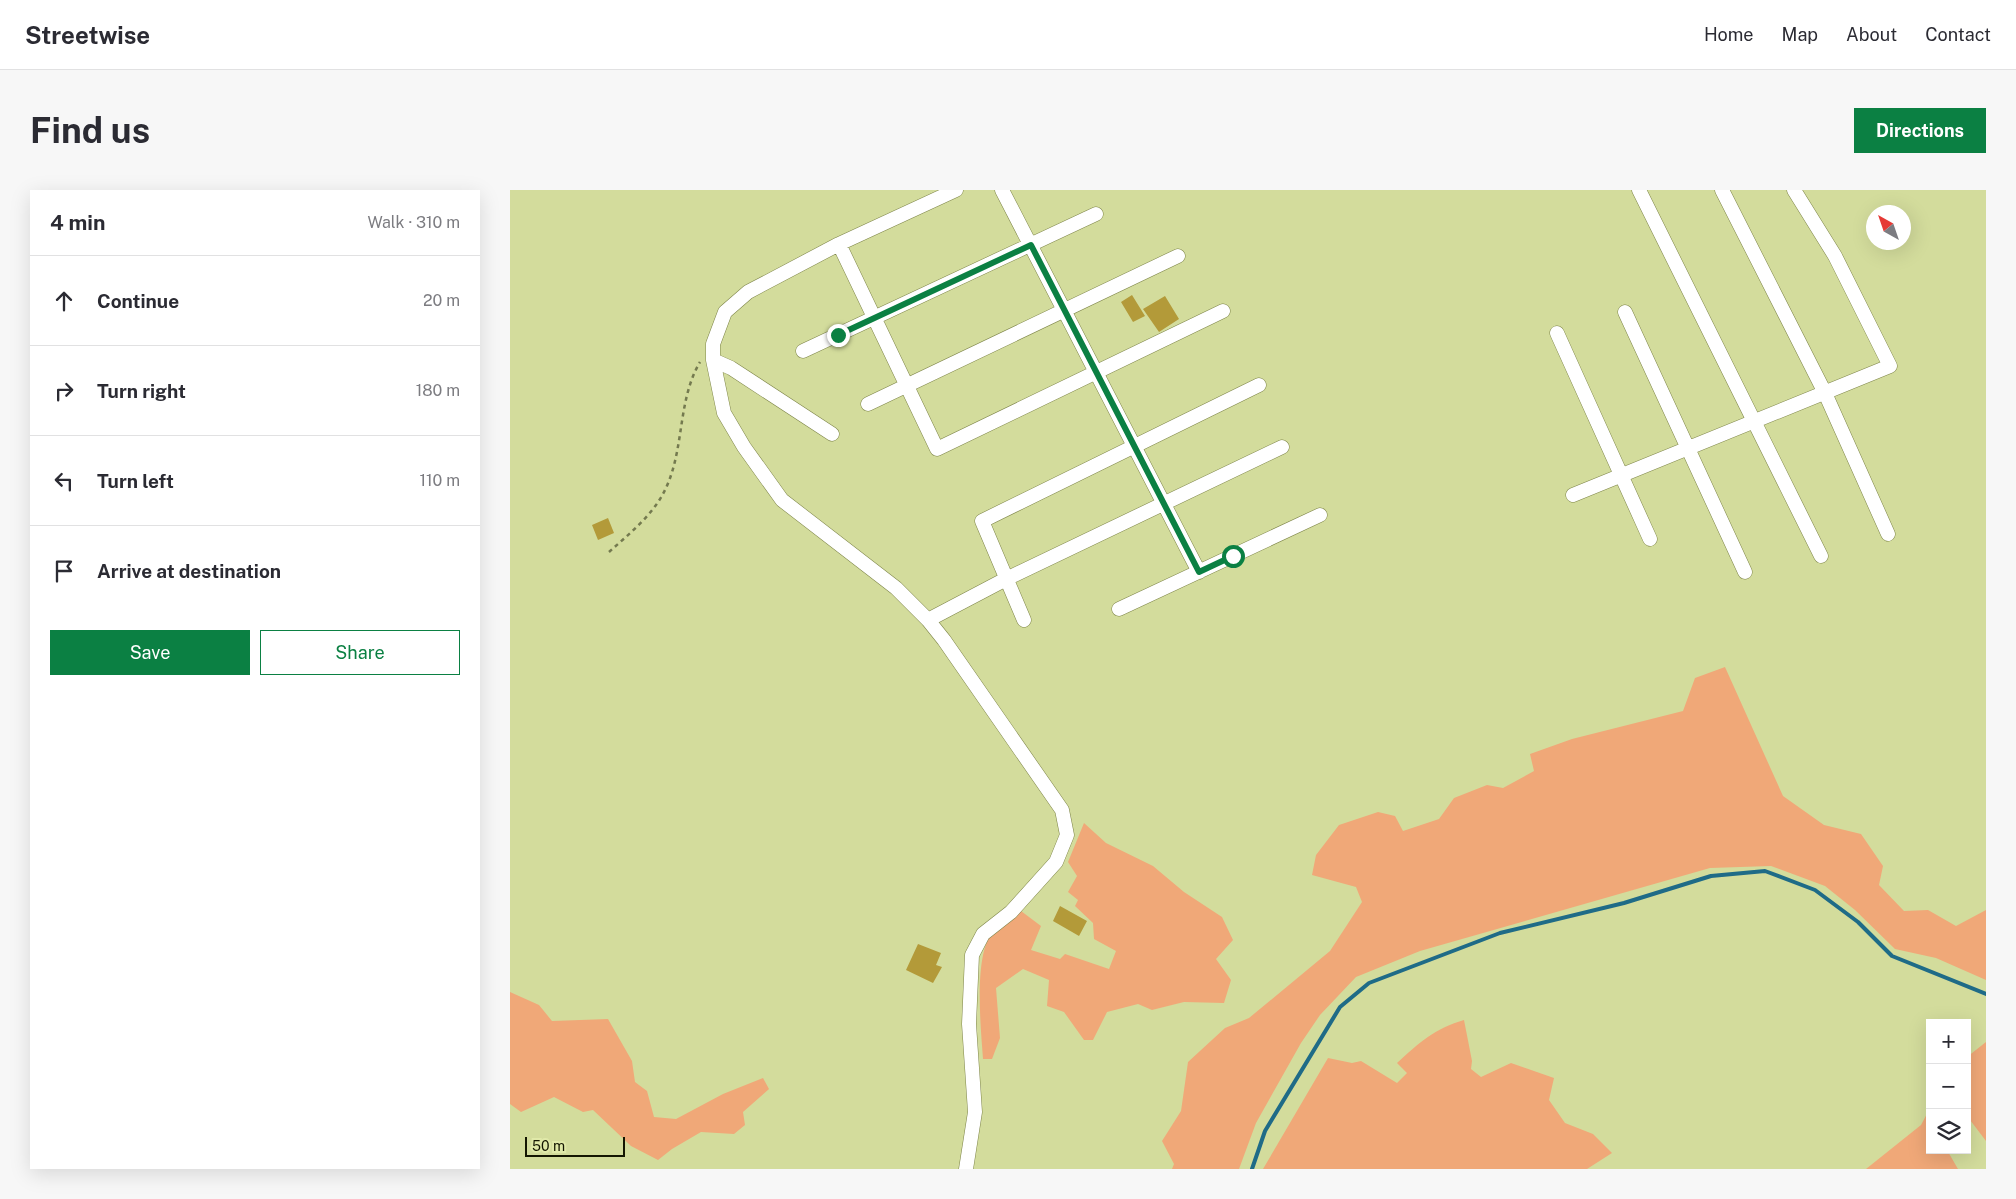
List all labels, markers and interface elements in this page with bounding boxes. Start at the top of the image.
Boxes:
text: Streetwise [25,21,150,49]
text: Home [1704,24,1754,45]
text: Map [1782,24,1818,45]
text: About [1846,24,1897,45]
text: Contact [1925,24,1991,45]
button: Directions [1854,108,1986,153]
text: Find us [30,110,150,151]
north arrow [1866,205,1911,250]
text: 4 min [50,210,105,235]
text: Walk · 310 m [367,213,460,232]
icon: ahead [50,287,78,315]
text: Continue [97,290,179,312]
text: 20 m [423,291,460,310]
route end [827,324,850,347]
icon: right [50,377,78,405]
text: Turn right [97,380,186,402]
text: 180 m [416,381,460,400]
icon: left [50,467,78,495]
text: Turn left [97,470,174,492]
text: 110 m [419,471,460,490]
route start [1222,545,1245,568]
icon: arrive [50,557,78,585]
text: Arrive at destination [97,560,281,582]
button: Save [50,630,250,675]
button: Share [260,630,460,675]
map controls [1926,1019,1971,1154]
button: + [1926,1019,1971,1064]
button: − [1926,1064,1971,1109]
button: layers [1926,1109,1971,1154]
scale bar [525,1134,625,1157]
text: 50 m [532,1138,565,1154]

